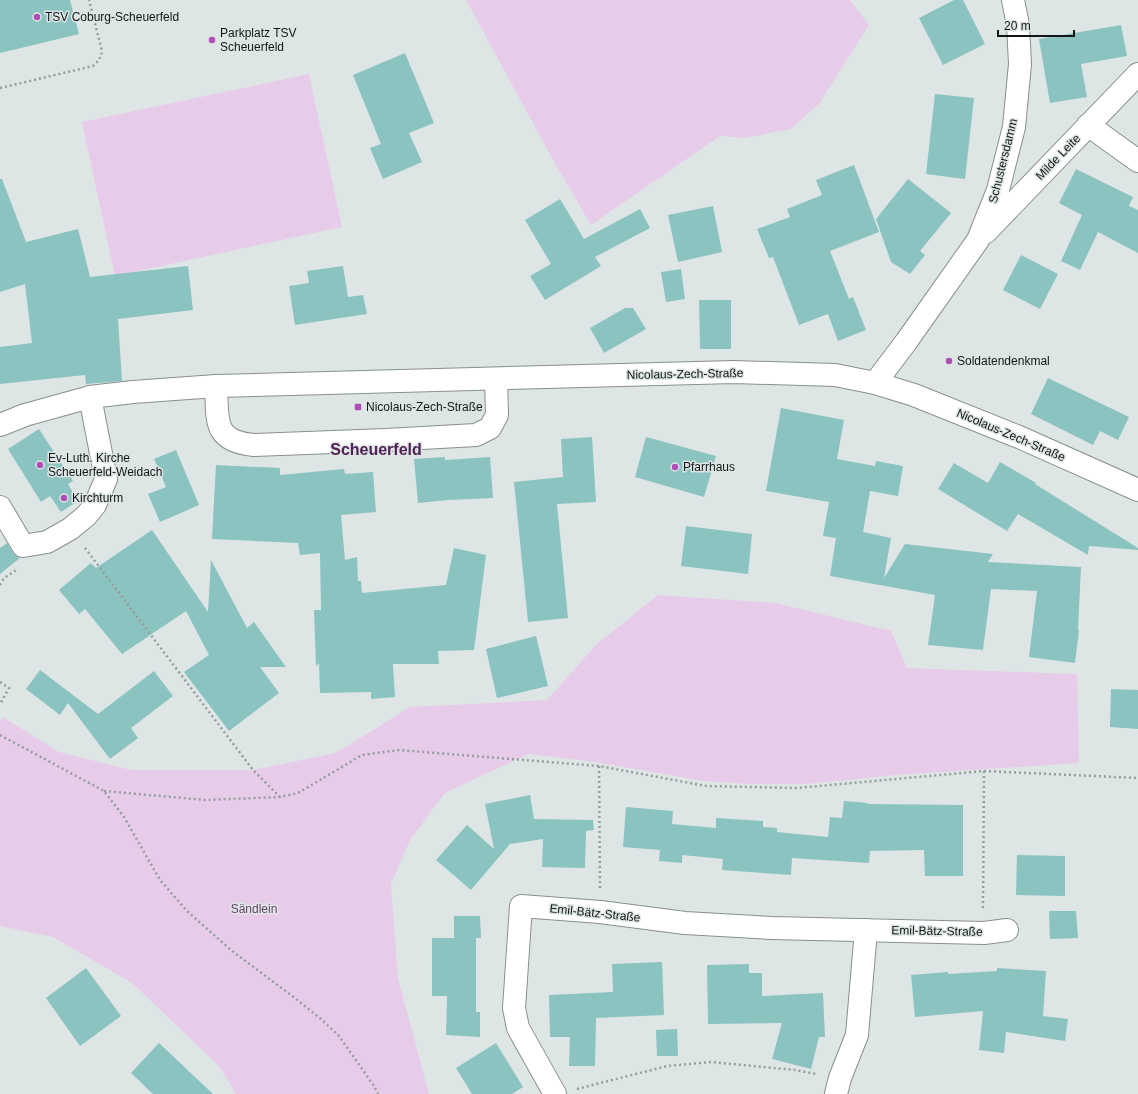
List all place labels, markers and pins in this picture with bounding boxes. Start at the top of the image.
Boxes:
place label: TSV Coburg-Scheuerfeld [45,10,179,24]
marker: TSV Coburg-Scheuerfeld [32,12,42,22]
place label: Parkplatz TSV Scheuerfeld [220,26,296,54]
marker: Parkplatz TSV Scheuerfeld [207,35,217,45]
place label: Soldatendenkmal [957,354,1050,368]
marker: Soldatendenkmal [944,356,954,366]
place label: Nicolaus-Zech-Straße [366,400,483,414]
marker: Nicolaus-Zech-Straße [353,402,363,412]
place label: Ev-Luth. Kirche Scheuerfeld-Weidach [48,451,163,479]
marker: Ev-Luth. Kirche Scheuerfeld-Weidach [35,460,45,470]
place label: Pfarrhaus [683,460,735,474]
marker: Pfarrhaus [670,462,680,472]
place label: Kirchturm [72,491,123,505]
marker: Kirchturm [59,493,69,503]

